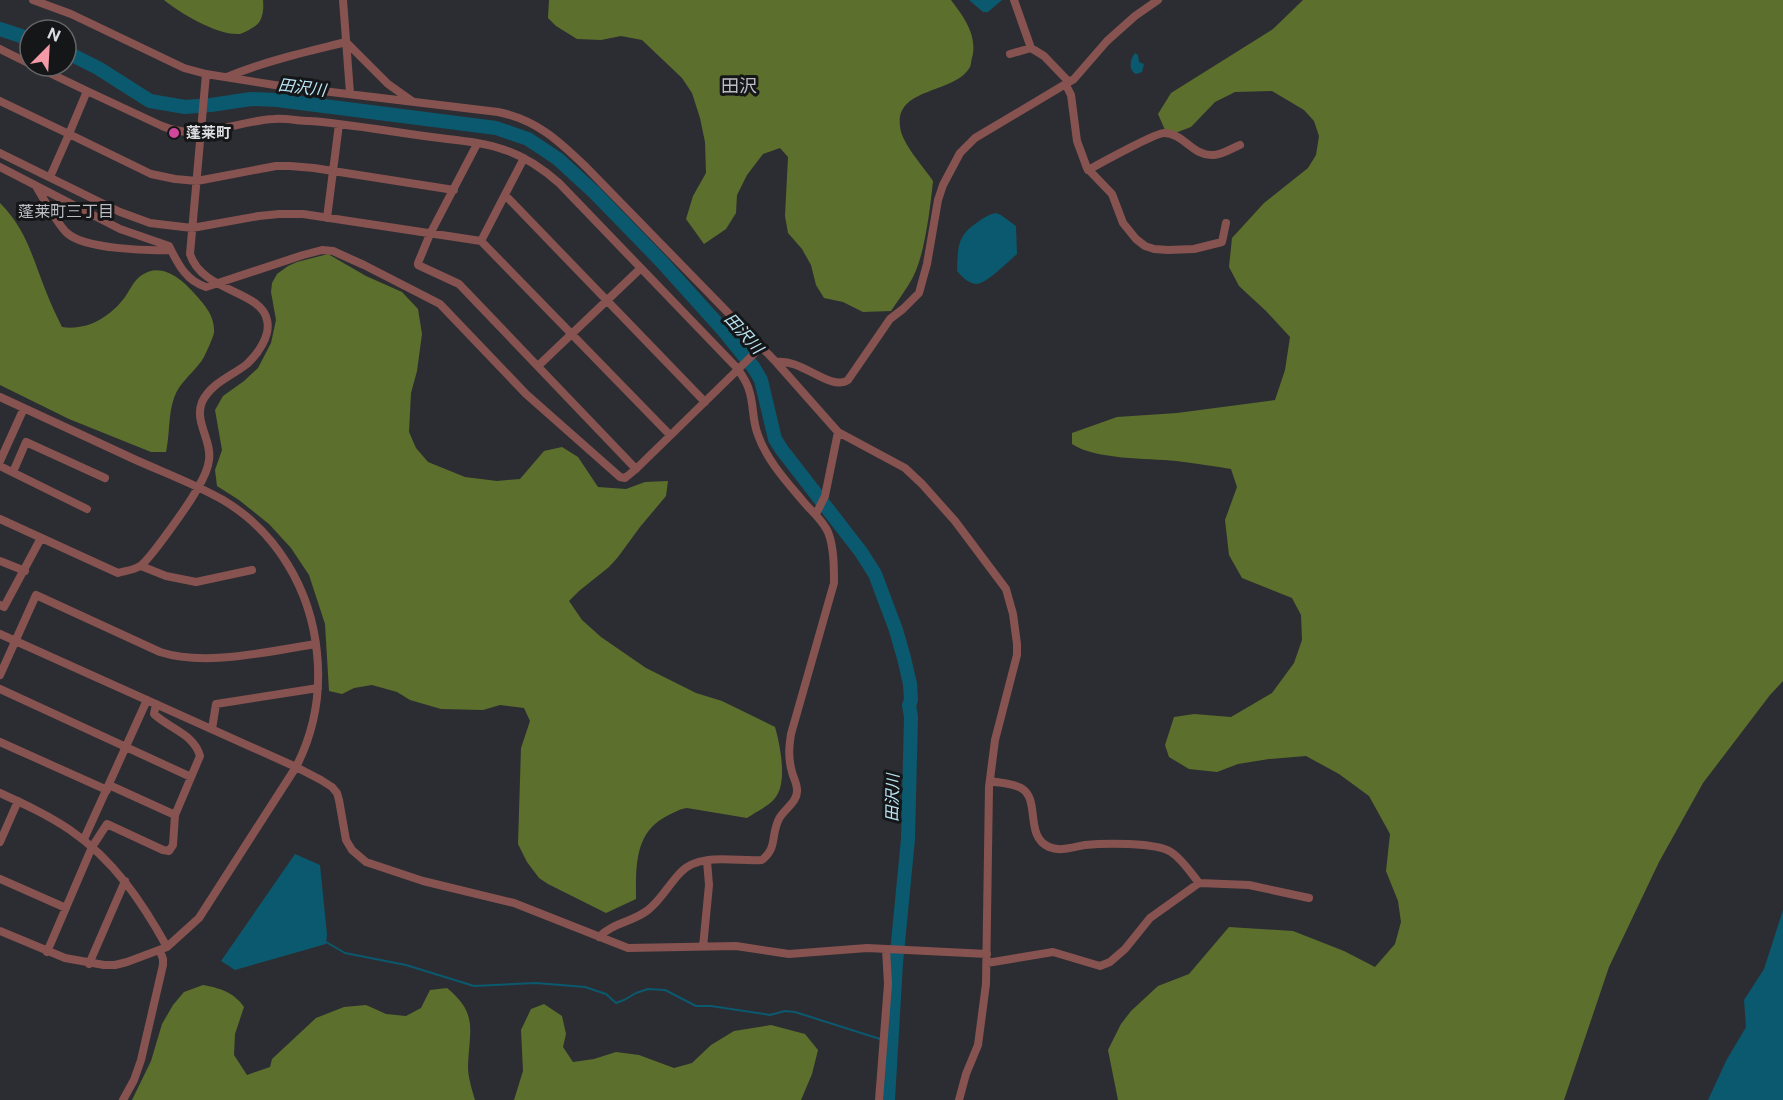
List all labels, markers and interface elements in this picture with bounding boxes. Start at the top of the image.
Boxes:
north arrow [18,18,78,78]
text: N [44,24,63,46]
water label: 田沢川 [277,75,329,100]
district label: 田沢 [721,75,757,96]
place label: 蓬莱町 [186,124,231,141]
marker: 蓬莱町 [167,126,181,140]
district label: 蓬莱町三丁目 [18,202,114,221]
water label: 田沢川 [721,309,768,359]
water label: 田沢川 [883,772,902,822]

